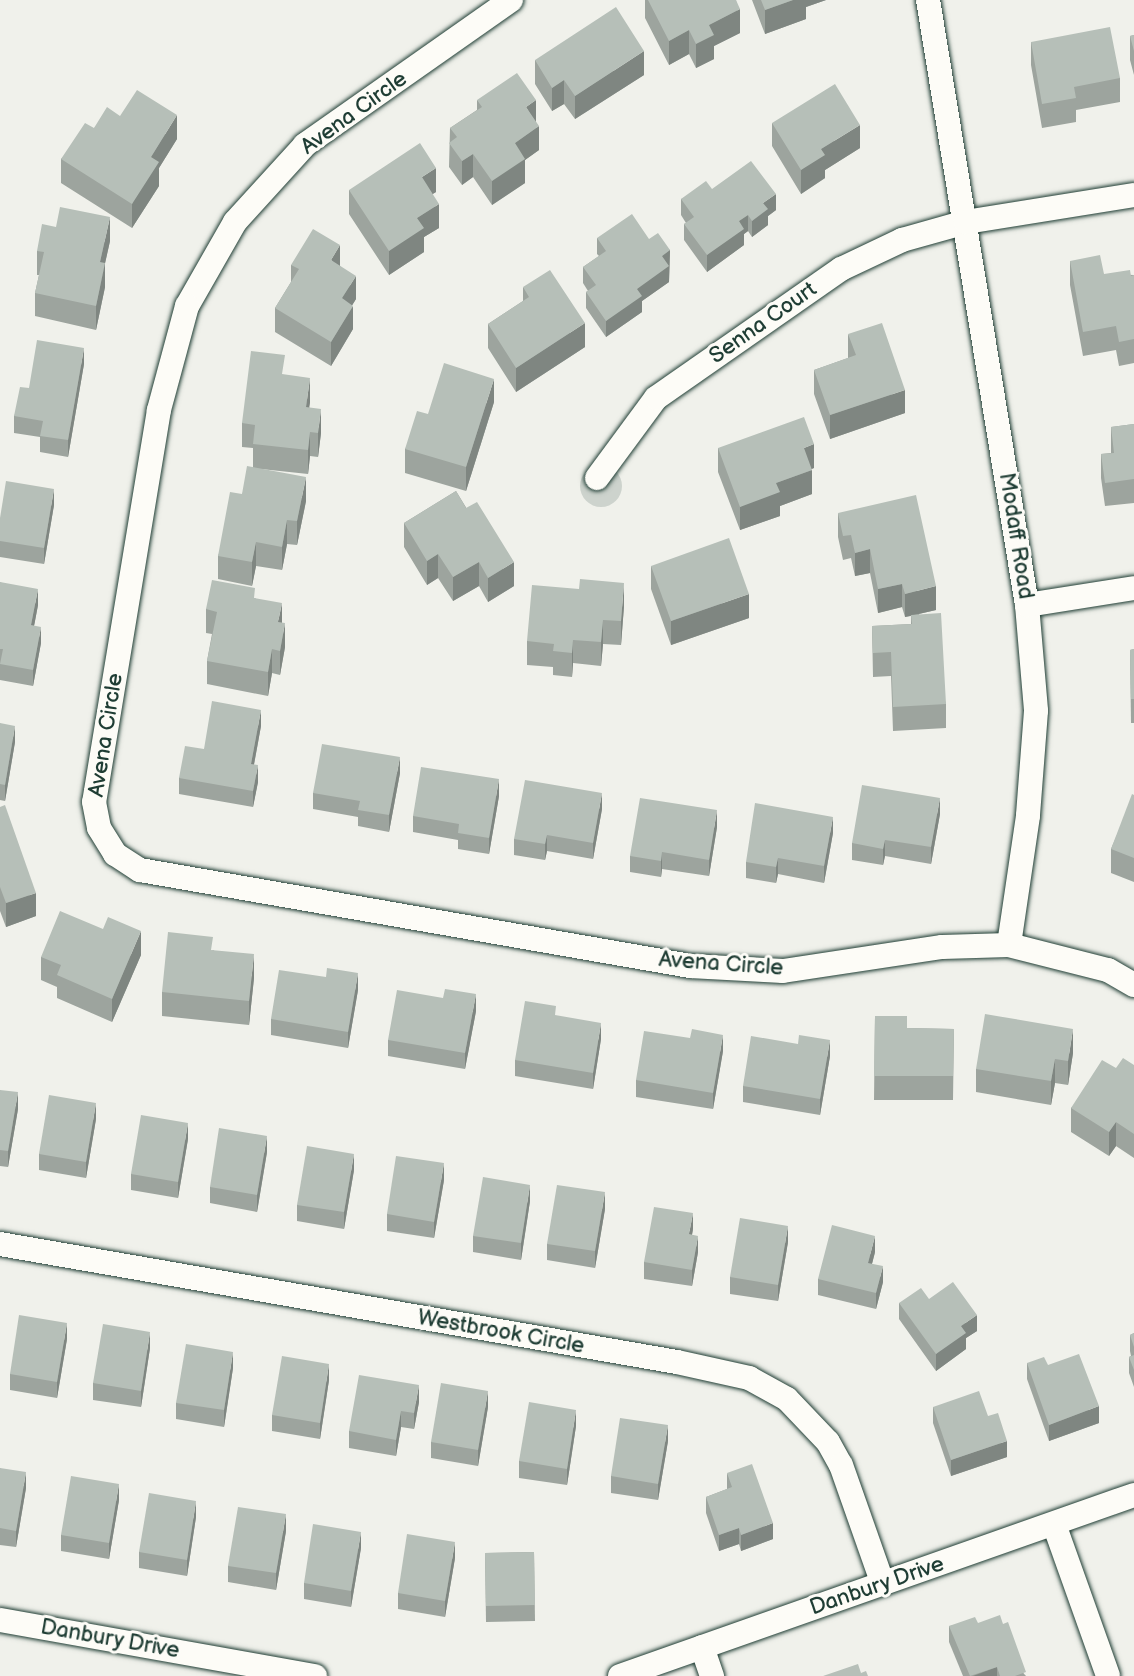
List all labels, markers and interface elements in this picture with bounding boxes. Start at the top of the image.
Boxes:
street label: Avena Circle [296,66,412,160]
street label: Senna Court [704,276,822,370]
street label: Modaff Road [993,471,1039,601]
street label: Avena Circle [83,671,129,799]
street label: Avena Circle [658,946,784,982]
street label: Westbrook Circle [416,1304,586,1360]
street label: Danbury Drive [806,1550,948,1622]
street label: Danbury Drive [38,1614,182,1664]

